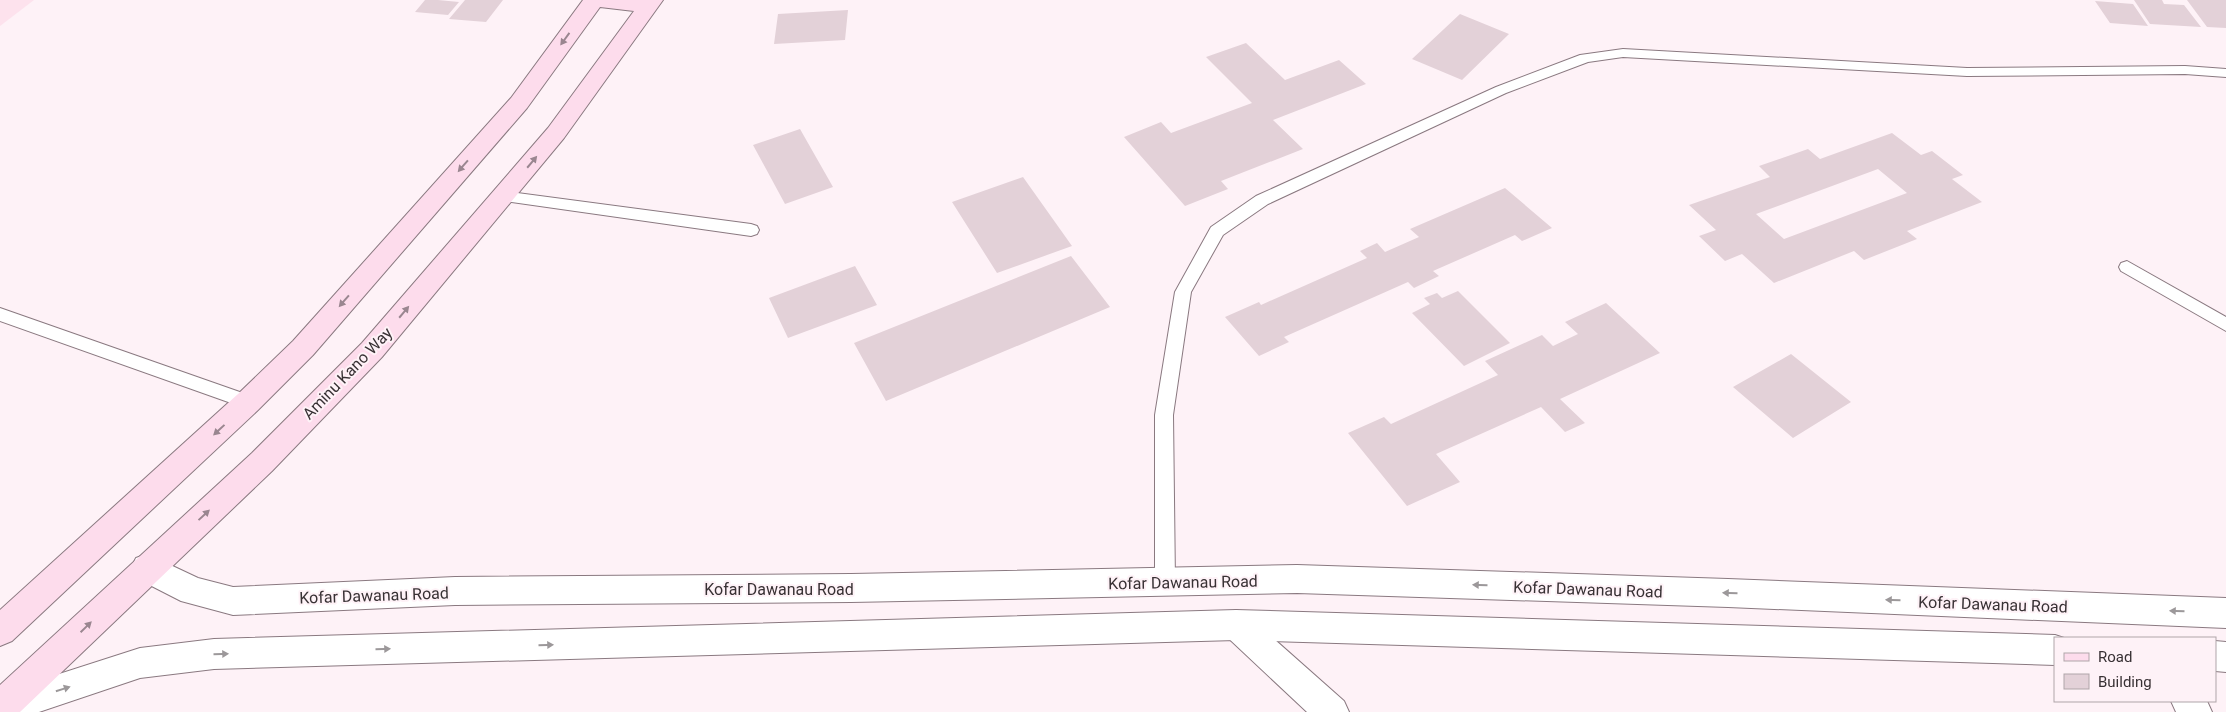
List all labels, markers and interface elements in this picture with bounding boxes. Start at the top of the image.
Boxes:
one-way arrow [560,32,570,46]
one-way arrow [526,156,538,168]
one-way arrow [457,159,469,171]
one-way arrow [338,294,350,306]
one-way arrow [399,306,410,319]
street label: Aminu Kano Way [299,323,396,423]
one-way arrow [213,424,225,436]
one-way arrow [198,509,210,521]
street label: Kofar Dawanau Road [1108,572,1258,593]
street label: Kofar Dawanau Road [1513,577,1663,602]
street label: Kofar Dawanau Road [704,580,854,599]
one-way arrow [1472,581,1488,589]
street label: Kofar Dawanau Road [299,583,449,608]
one-way arrow [1722,589,1738,597]
street label: Kofar Dawanau Road [1918,592,2068,617]
one-way arrow [1884,596,1900,604]
one-way arrow [2169,607,2185,615]
one-way arrow [80,621,92,633]
legend [2054,637,2216,702]
one-way arrow [538,640,554,648]
one-way arrow [375,645,391,653]
text: Road [2098,648,2132,666]
one-way arrow [213,649,229,657]
text: Building [2098,673,2152,691]
one-way arrow [56,684,71,692]

